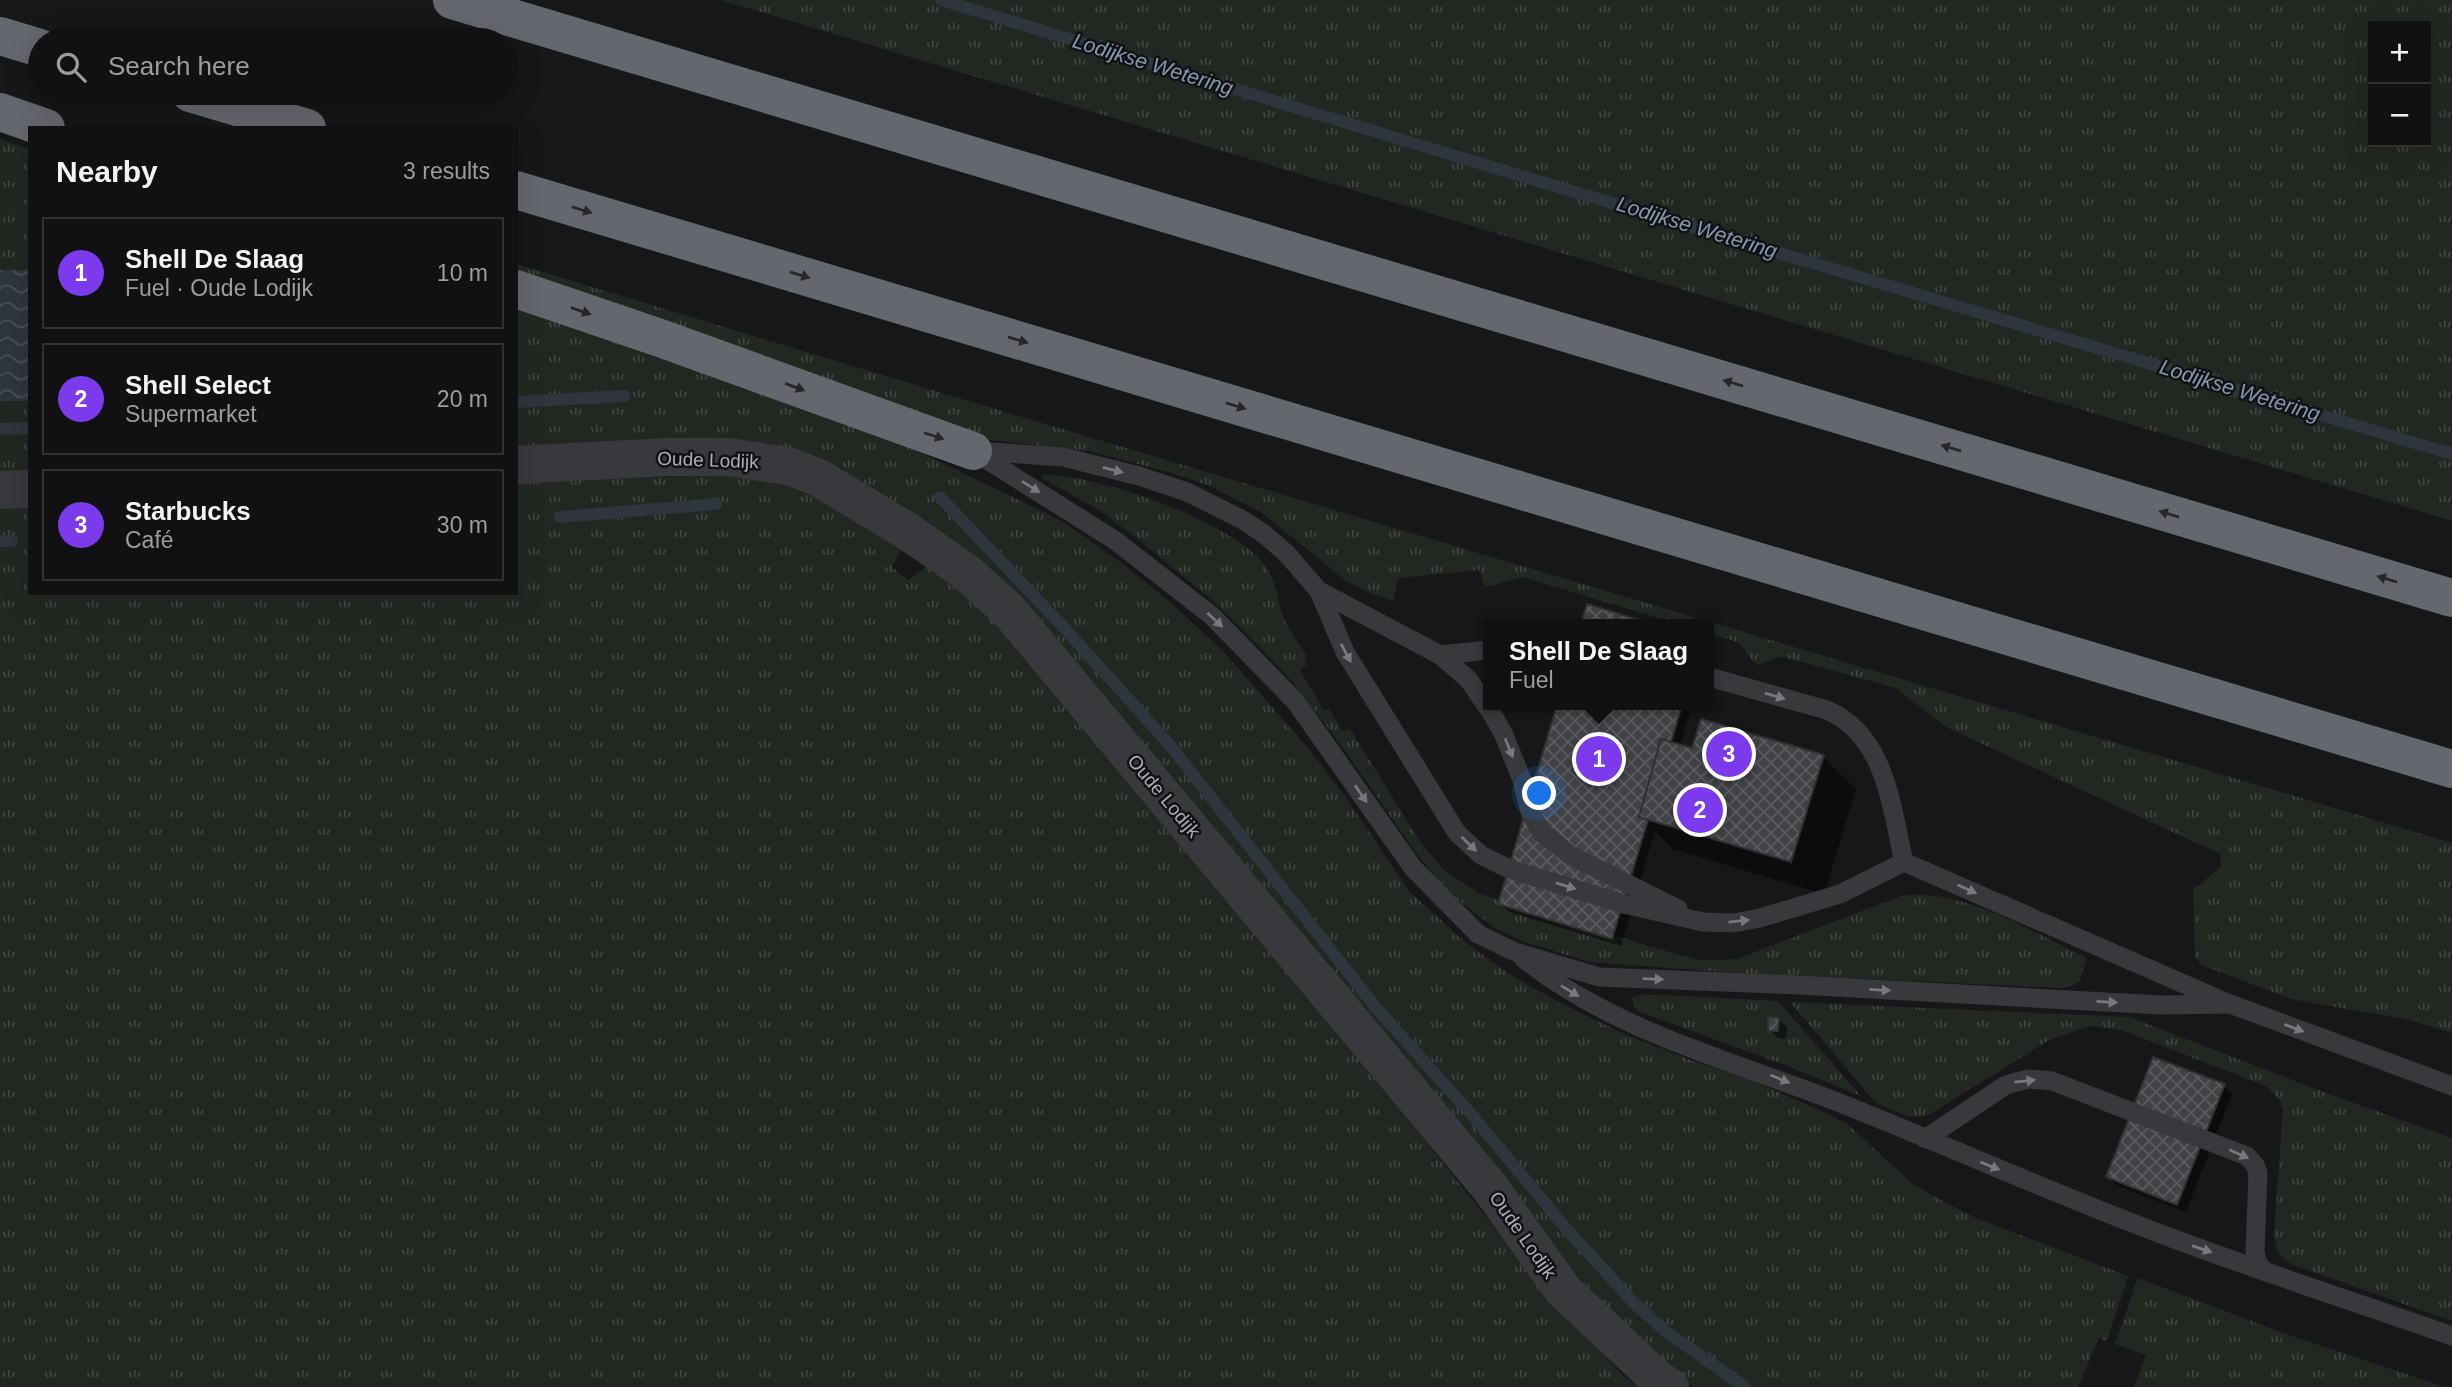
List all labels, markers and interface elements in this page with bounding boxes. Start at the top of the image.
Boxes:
map controls [2368,21,2431,147]
button: + [2368,21,2431,84]
search box [28,28,518,105]
water label: Lodijkse Wetering [1070,29,1236,99]
icon: search [52,48,90,86]
text: Search here [108,51,250,81]
button: − [2368,84,2431,147]
text: Nearby [56,155,158,188]
text: 3 results [403,158,490,184]
water label: Lodijkse Wetering [1614,192,1780,262]
one-way arrow [571,205,592,215]
text: Shell De Slaag [125,244,304,274]
text: 1 [75,260,87,286]
text: 10 m [437,260,488,286]
one-way arrow [789,271,810,281]
text: Fuel · Oude Lodijk [125,275,313,301]
one-way arrow [570,306,591,317]
one-way arrow [1007,336,1028,346]
water label: Lodijkse Wetering [2157,355,2323,425]
text: Shell Select [125,370,271,400]
one-way arrow [1722,378,1743,388]
one-way arrow [785,382,806,393]
text: 2 [75,386,87,412]
text: 20 m [437,386,488,412]
text: Supermarket [125,401,257,427]
one-way arrow [1225,401,1246,411]
one-way arrow [924,431,945,442]
one-way arrow [1940,443,1961,453]
street label: Oude Lodijk [657,448,760,472]
one-way arrow [1102,465,1124,476]
one-way arrow [1021,481,1040,494]
text: Starbucks [125,496,251,526]
one-way arrow [2158,508,2179,518]
text: 3 [75,512,87,538]
text: 30 m [437,512,488,538]
text: Café [125,527,174,553]
one-way arrow [2376,573,2397,583]
one-way arrow [1206,611,1223,627]
popup [1483,619,1714,710]
text: Shell De Slaag [1509,636,1688,666]
one-way arrow [1340,643,1352,663]
text: Fuel [1509,667,1554,693]
one-way arrow [1765,691,1786,701]
pin: 3 [1706,728,1752,780]
pin: 1 [1576,733,1622,785]
one-way arrow [1503,738,1515,758]
street label: Oude Lodijk [1123,750,1205,842]
your location [1522,776,1556,810]
pin: 2 [1677,784,1723,836]
one-way arrow [1354,785,1368,803]
one-way arrow [1460,835,1477,851]
one-way arrow [1556,882,1577,892]
one-way arrow [1957,883,1977,895]
one-way arrow [1728,915,1750,926]
one-way arrow [1642,974,1664,985]
one-way arrow [1869,984,1891,995]
one-way arrow [1561,985,1580,997]
one-way arrow [2096,997,2118,1008]
one-way arrow [2283,1023,2304,1034]
one-way arrow [1769,1074,1790,1085]
one-way arrow [2014,1076,2036,1087]
one-way arrow [2229,1148,2250,1159]
one-way arrow [1980,1160,2001,1171]
street label: Oude Lodijk [1485,1187,1561,1283]
one-way arrow [2191,1244,2212,1255]

